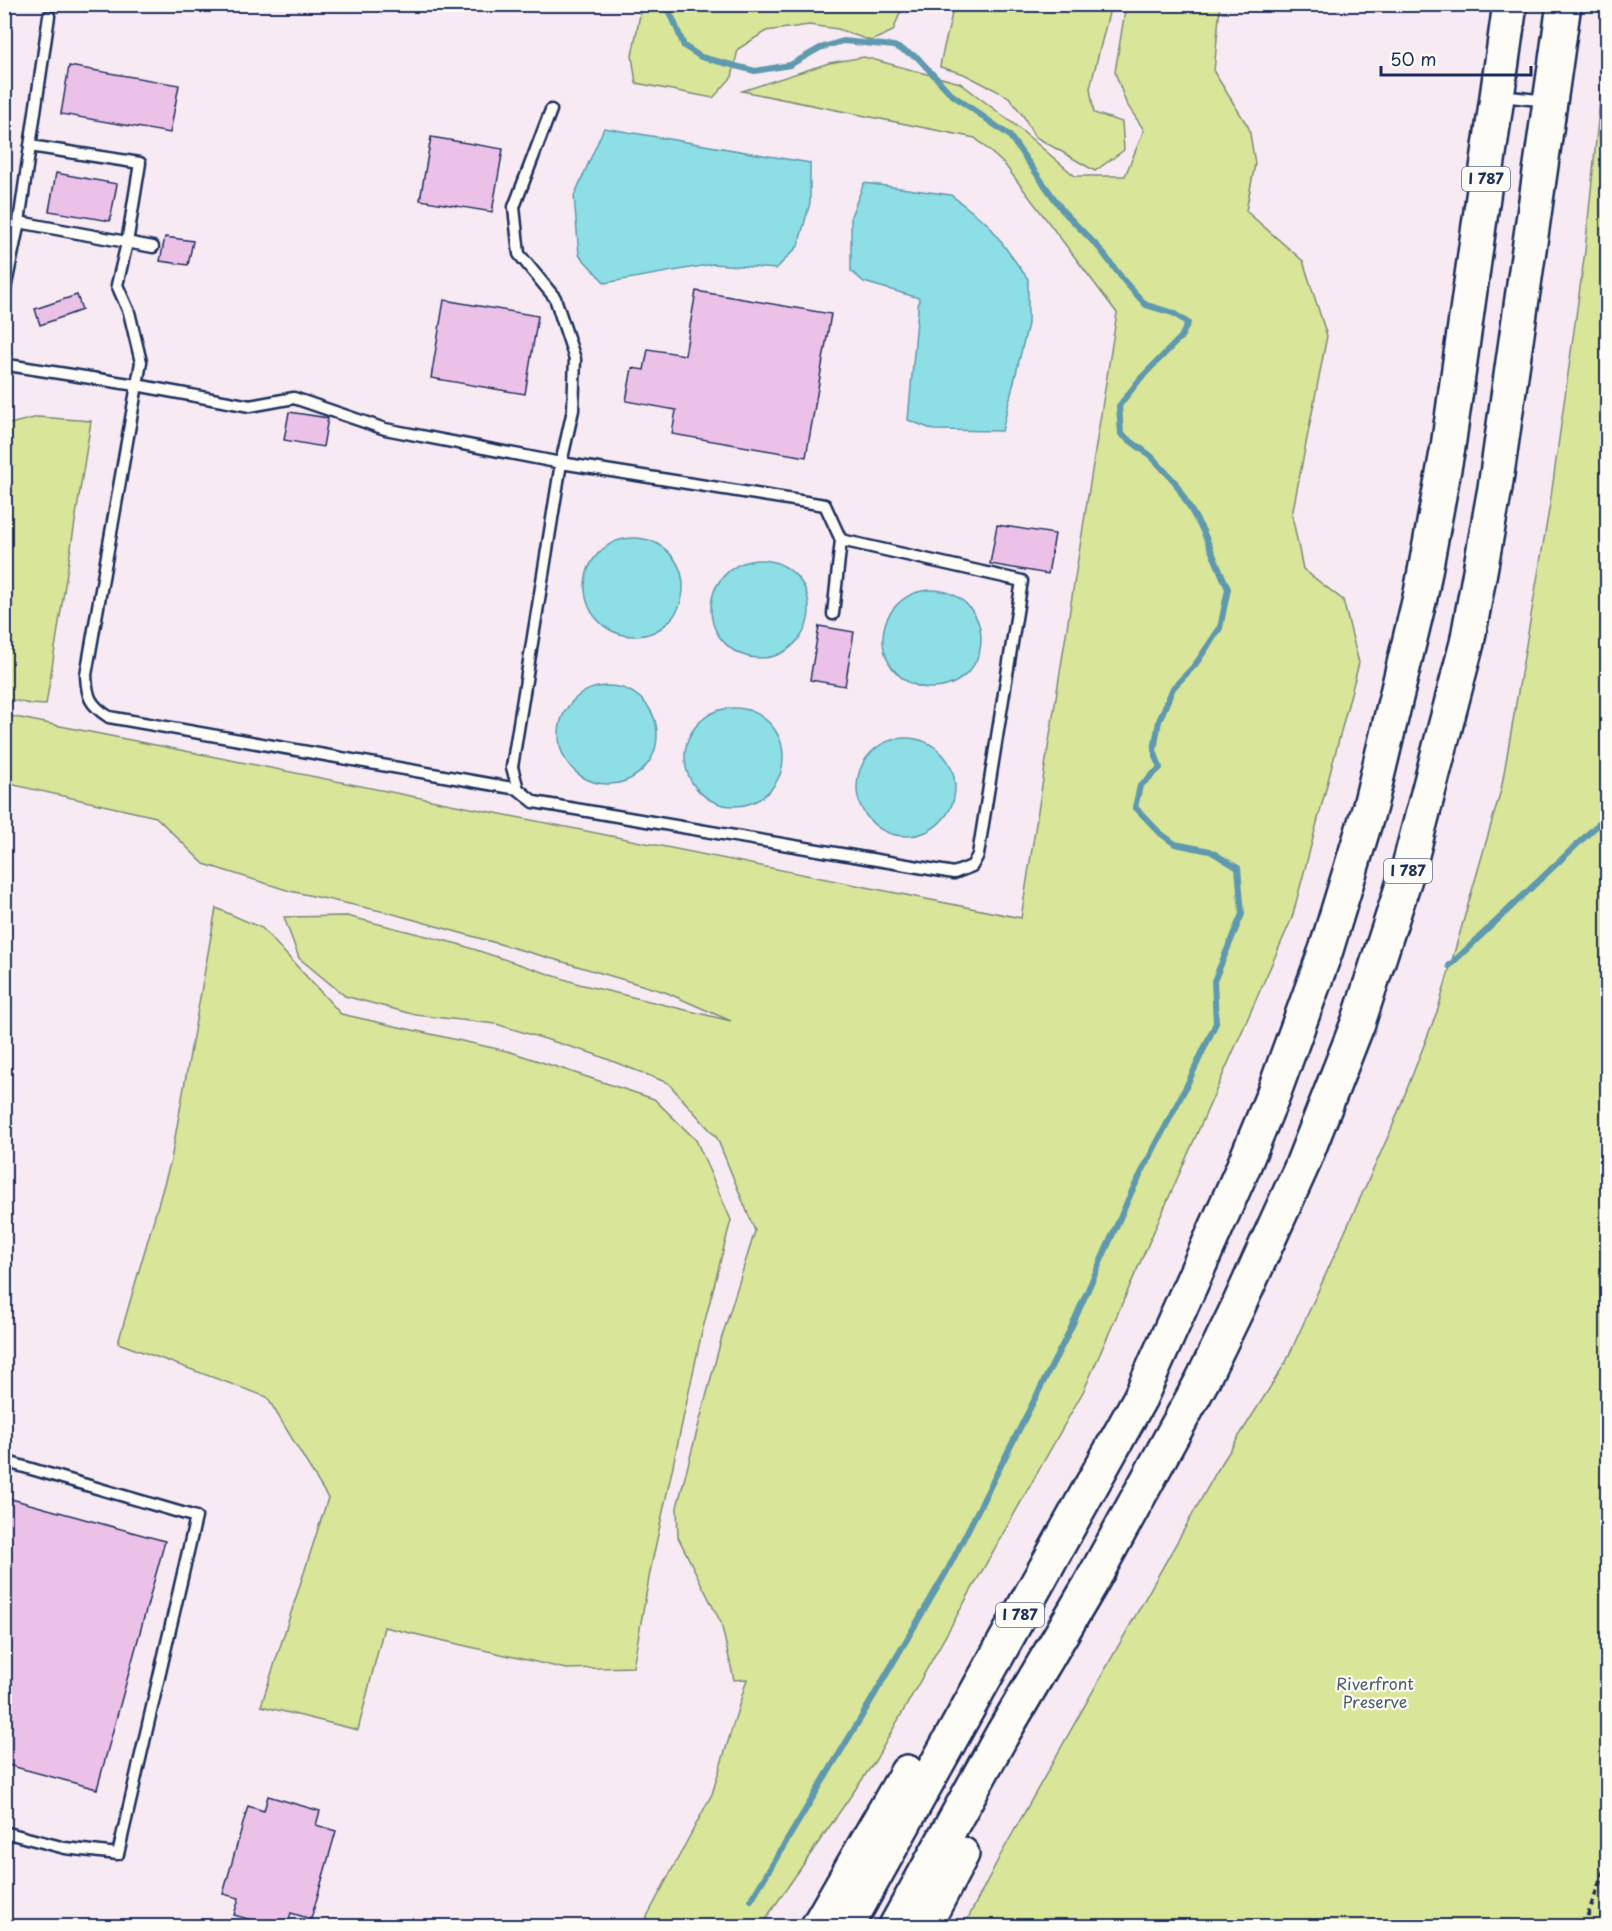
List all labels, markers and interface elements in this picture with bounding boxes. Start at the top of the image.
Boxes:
scale bar [1381,39,1531,77]
text: 50 m [1390,45,1437,72]
road number: I 787 [1462,167,1510,191]
road number: I 787 [1384,859,1432,883]
road number: I 787 [996,1603,1044,1627]
park label: Riverfront Preserve [1336,1671,1414,1713]

